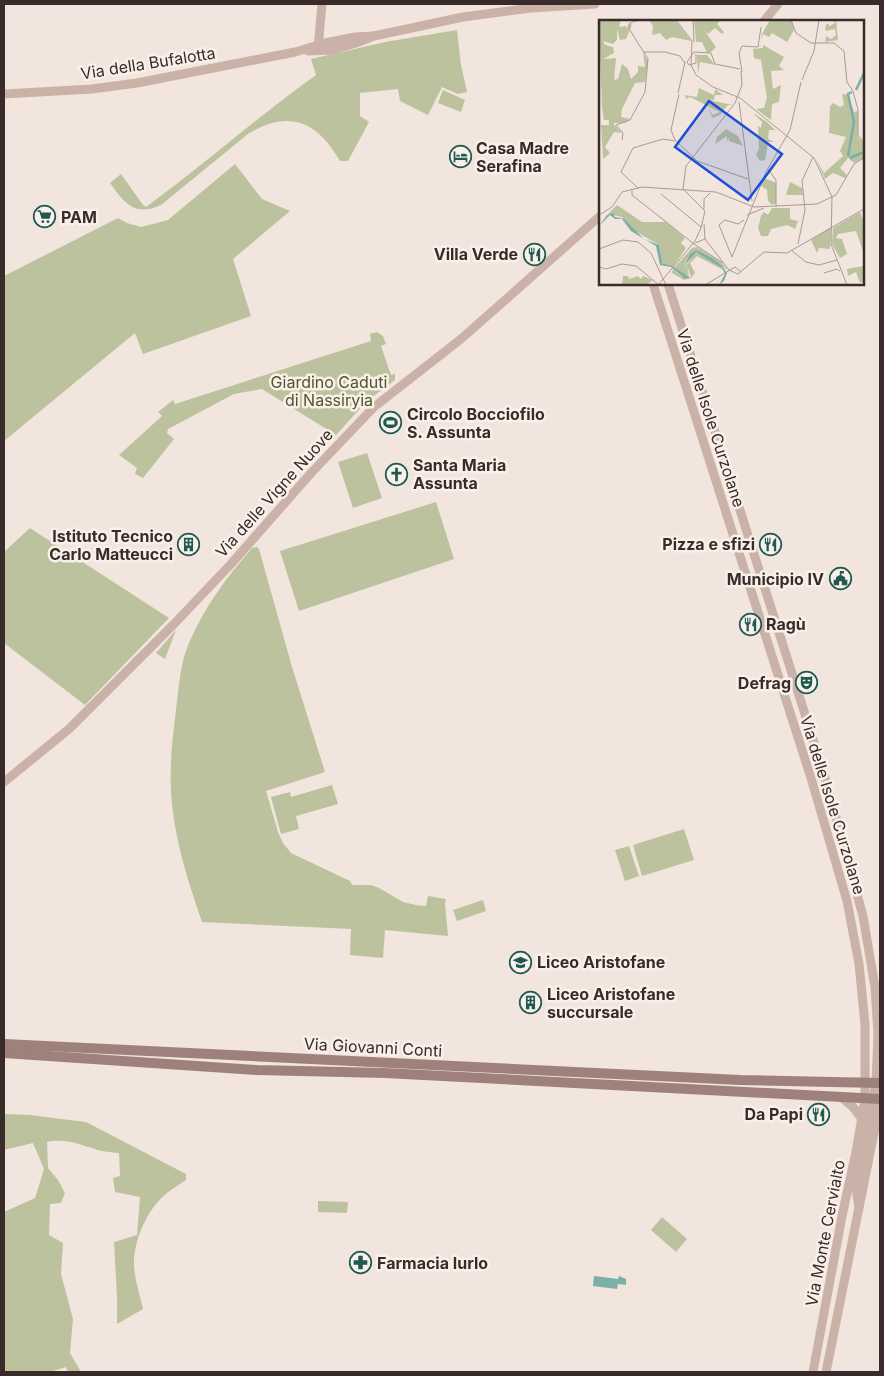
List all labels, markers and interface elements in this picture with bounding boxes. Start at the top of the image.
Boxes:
inset map [599,20,864,285]
street label: Via della Bufalotta [79,42,217,84]
place label: Casa Madre Serafina [476,138,569,176]
hotel icon: Casa Madre Serafina [448,145,472,169]
supermarket icon: PAM [33,205,57,229]
place label: PAM [61,207,97,227]
restaurant icon: Villa Verde [522,242,546,266]
place label: Villa Verde [434,244,518,264]
street label: Via delle Isole Curzolane [673,326,749,510]
park label: Giardino Caduti di Nassiryia [271,372,387,410]
place label: Circolo Bocciofilo S. Assunta [407,404,545,442]
sports icon: Circolo Bocciofilo S. Assunta [379,411,403,435]
street label: Via delle Vigne Nuove [211,425,337,561]
place label: Santa Maria Assunta [413,455,506,493]
church icon: Santa Maria Assunta [385,462,409,486]
place label: Istituto Tecnico Carlo Matteucci [49,526,173,564]
restaurant icon: Pizza e sfizi [759,532,783,556]
building icon: Istituto Tecnico Carlo Matteucci [177,533,201,557]
place label: Pizza e sfizi [662,534,755,554]
public building icon: Municipio IV [828,567,852,591]
place label: Municipio IV [727,569,824,589]
restaurant icon: Ragù [738,612,762,636]
place label: Ragù [766,614,806,634]
theatre icon: Defrag [795,671,819,695]
place label: Defrag [738,673,791,693]
street label: Via delle Isole Curzolane [796,713,870,897]
school or university icon: Liceo Aristofane [509,950,533,974]
place label: Liceo Aristofane [537,952,665,972]
place label: Liceo Aristofane succursale [547,984,675,1022]
building icon: Liceo Aristofane succursale [519,991,543,1015]
street label: Via Giovanni Conti [303,1033,443,1061]
restaurant icon: Da Papi [807,1102,831,1126]
place label: Da Papi [744,1104,803,1124]
street label: Via Monte Cervialto [801,1158,849,1308]
pharmacy icon: Farmacia Iurlo [349,1251,373,1275]
place label: Farmacia Iurlo [377,1253,488,1273]

